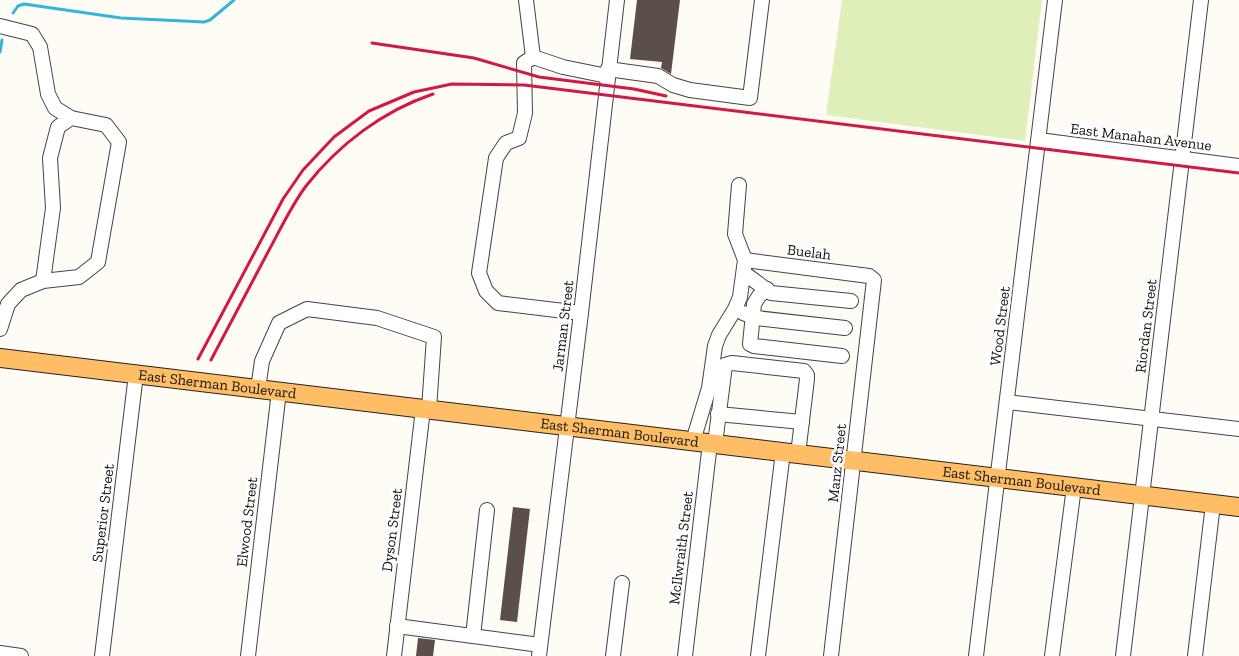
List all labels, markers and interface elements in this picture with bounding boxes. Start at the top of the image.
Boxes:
street label: East Manahan Avenue [1069,119,1213,155]
street label: Buelah [786,240,833,264]
street label: Riordan Street [1131,278,1161,374]
street label: Jarman Street [548,279,578,373]
street label: Wood Street [986,285,1014,367]
street label: East Sherman Boulevard [137,366,298,403]
street label: East Sherman Boulevard [539,414,700,451]
street label: Manz Street [824,422,850,503]
street label: Superior Street [88,462,118,563]
street label: East Sherman Boulevard [942,462,1102,499]
street label: Elwood Street [233,476,262,568]
street label: Dyson Street [378,487,406,573]
street label: McIlwraith Street [665,490,697,606]

